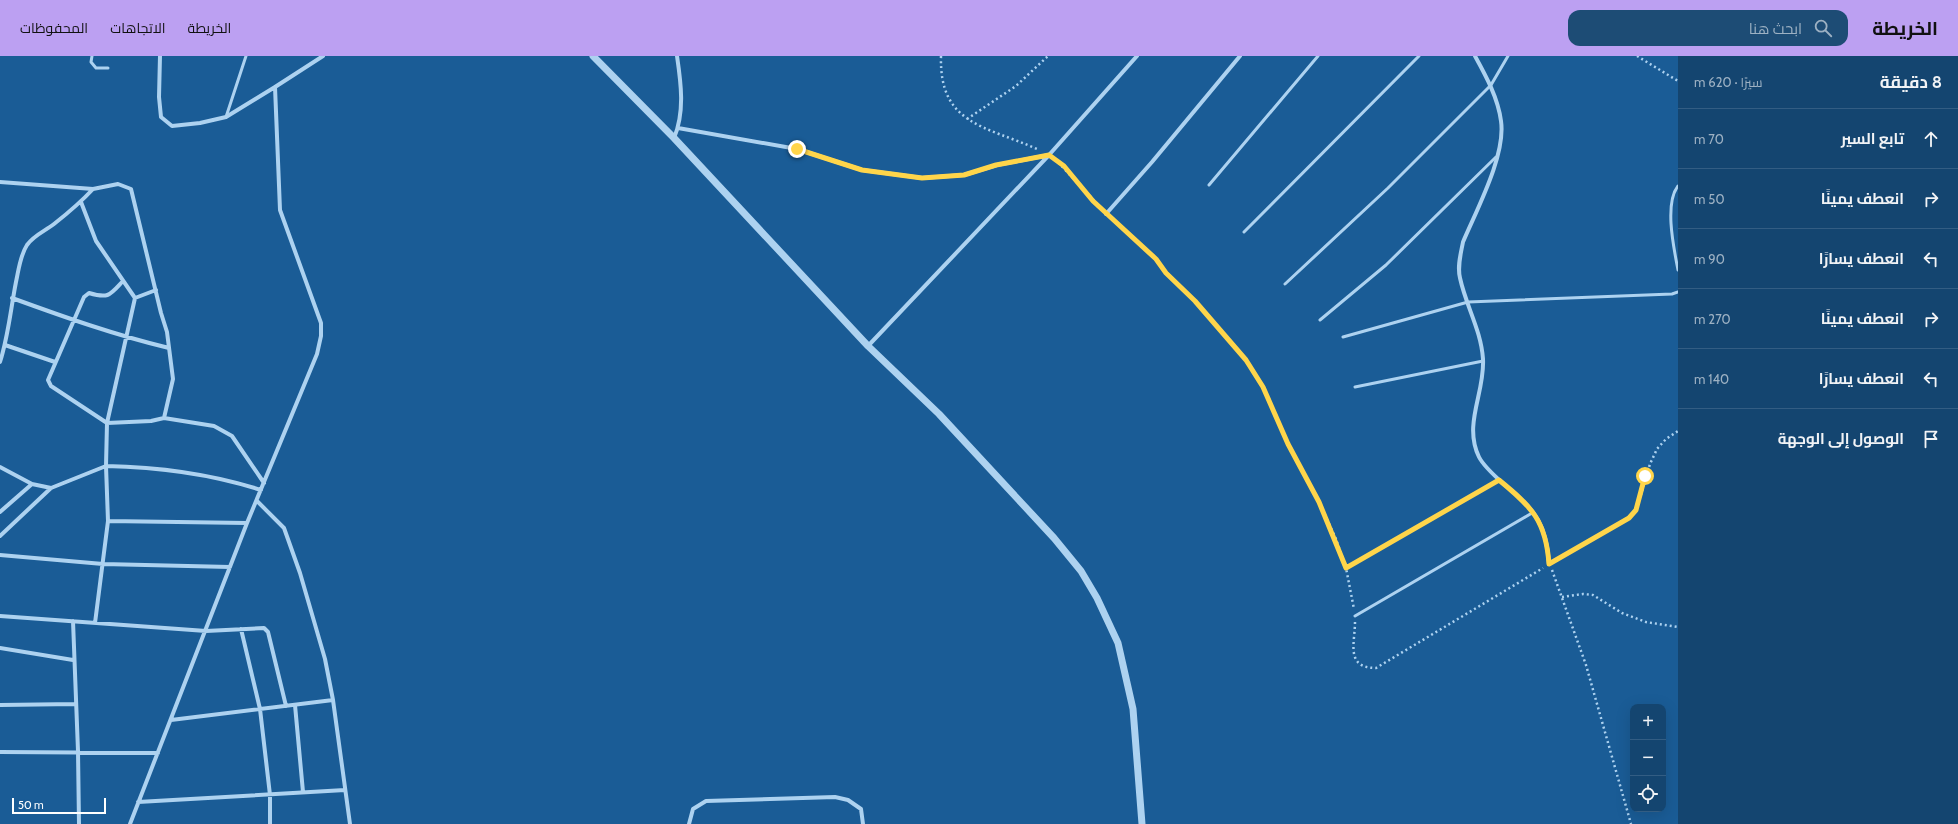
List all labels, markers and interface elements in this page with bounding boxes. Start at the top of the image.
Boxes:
search box [1568,10,1848,46]
icon: search [1812,17,1834,39]
text: الخريطة [1872,17,1938,40]
text: المحفوظات [20,19,88,37]
text: الاتجاهات [110,19,166,37]
text: الخريطة [188,19,231,37]
text: ابحث هنا [1749,20,1802,38]
text: 8 دقيقة [1880,72,1942,92]
text: سيرًا · 620 m [1694,74,1763,90]
icon: ahead [1920,128,1942,150]
text: تابع السير [1841,130,1904,148]
text: 70 m [1694,131,1724,147]
route end [788,140,806,158]
icon: right [1920,188,1942,210]
text: انعطف يمينًا [1821,190,1904,208]
text: 50 m [1694,191,1724,207]
icon: left [1920,248,1942,270]
text: انعطف يسارًا [1819,250,1904,268]
text: 90 m [1694,251,1725,267]
icon: right [1920,308,1942,330]
text: انعطف يمينًا [1821,310,1904,328]
text: 270 m [1694,311,1731,327]
icon: left [1920,368,1942,390]
text: انعطف يسارًا [1819,370,1904,388]
text: 140 m [1694,371,1729,387]
icon: arrive [1920,428,1942,450]
text: الوصول إلى الوجهة [1778,430,1904,448]
route start [1636,467,1654,485]
map controls [1630,704,1666,812]
button: + [1630,704,1666,740]
button: − [1630,740,1666,776]
button: locate [1630,776,1666,812]
scale bar [12,796,106,815]
text: 50 m [18,798,44,812]

